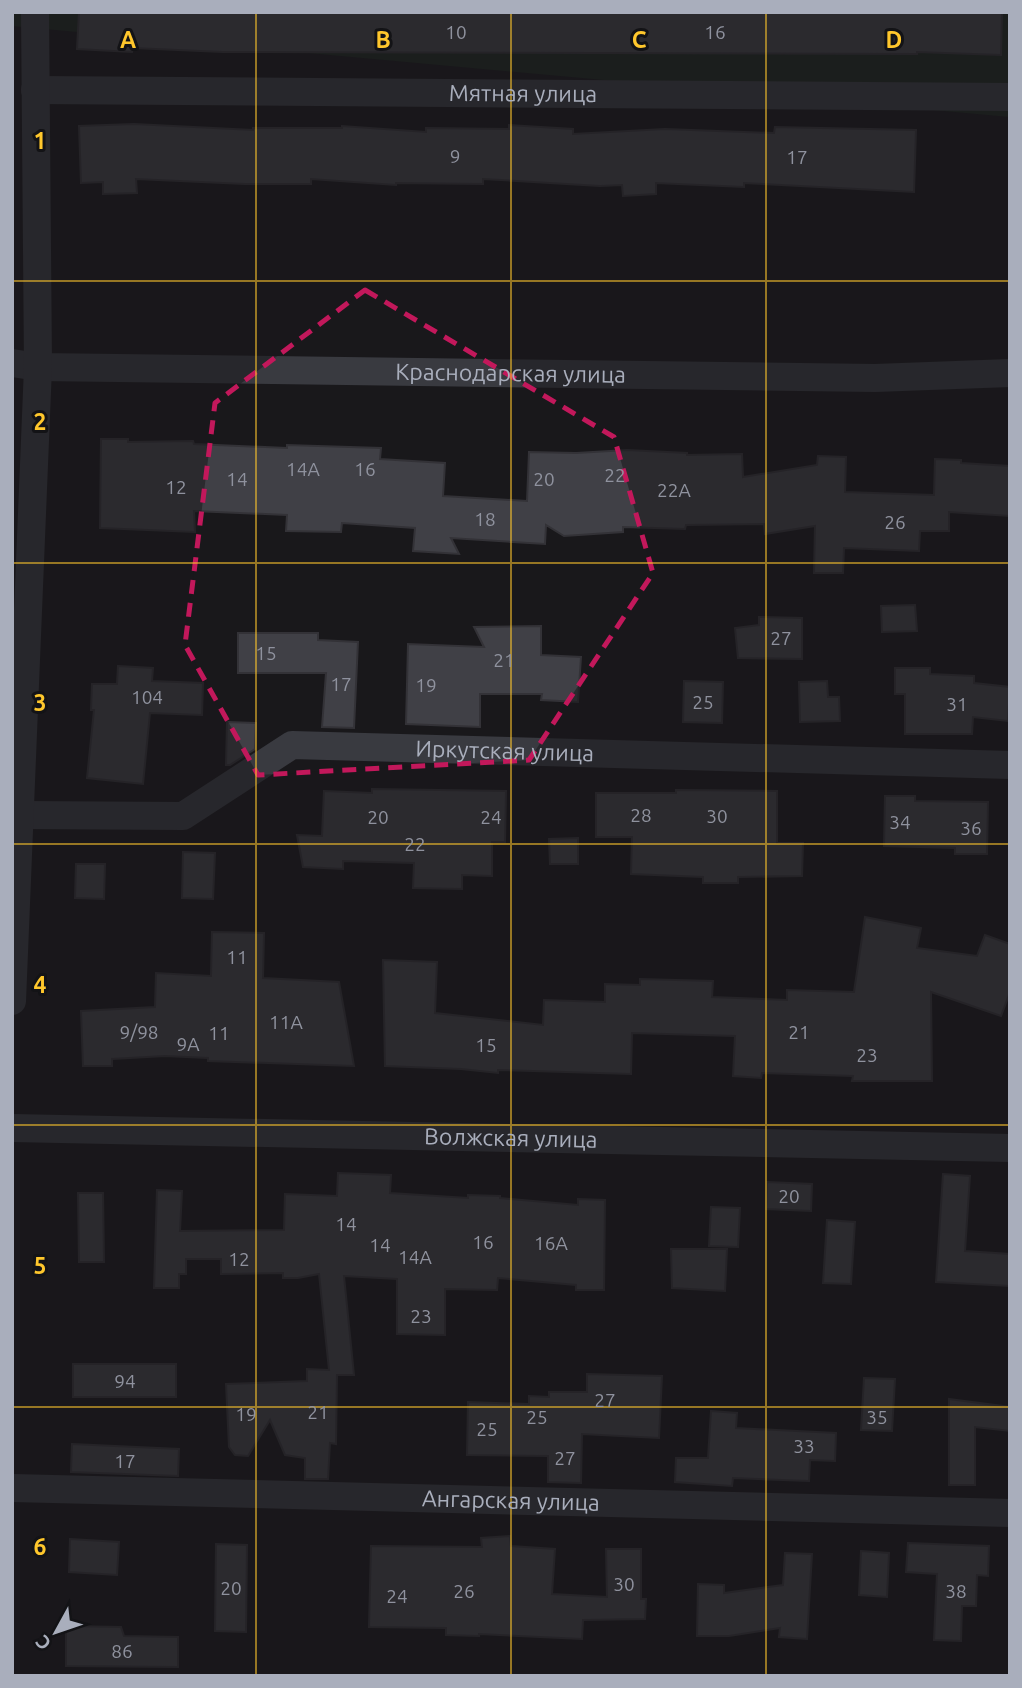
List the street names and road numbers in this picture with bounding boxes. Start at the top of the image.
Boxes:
street label: Мятная улица [449,80,597,106]
street label: Краснодарская улица [395,359,626,387]
street label: Иркутская улица [415,735,594,765]
street label: Волжская улица [424,1123,598,1152]
street label: Ангарская улица [422,1485,600,1515]

